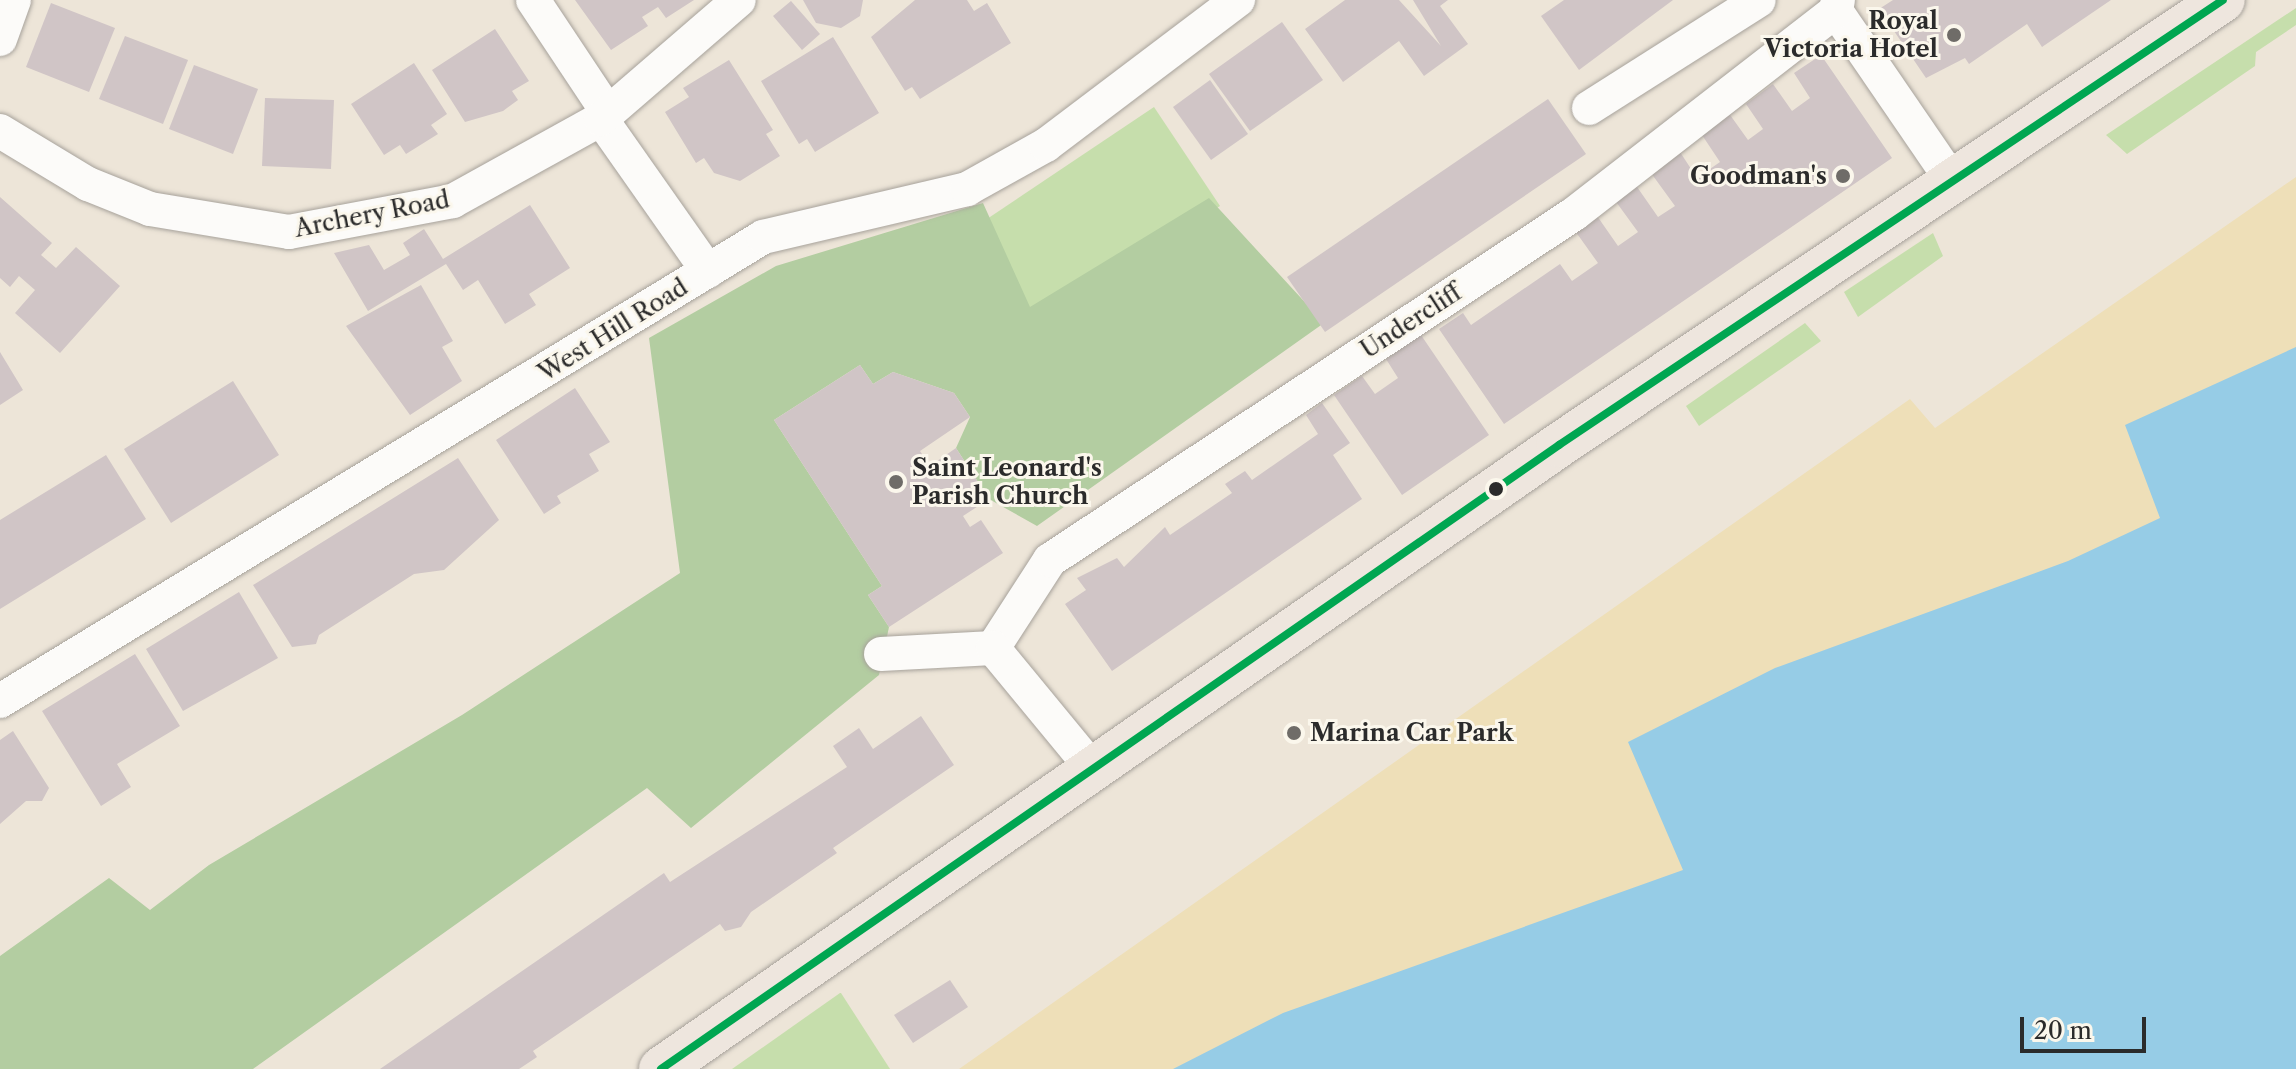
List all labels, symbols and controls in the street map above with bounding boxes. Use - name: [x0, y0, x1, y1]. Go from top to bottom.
- place label: Royal Victoria Hotel: [1764, 7, 1938, 63]
- marker: Royal Victoria Hotel: [1945, 26, 1963, 44]
- place label: Goodman's: [1690, 162, 1827, 190]
- marker: Goodman's: [1834, 167, 1852, 185]
- street label: Archery Road: [292, 185, 452, 243]
- street label: West Hill Road: [533, 273, 693, 387]
- street label: Undercliff: [1355, 278, 1467, 364]
- place label: Saint Leonard's Parish Church: [912, 454, 1102, 510]
- marker: Saint Leonard's Parish Church: [887, 473, 905, 491]
- unlabelled marker: [1488, 481, 1504, 497]
- place label: Marina Car Park: [1310, 719, 1514, 747]
- marker: Marina Car Park: [1285, 724, 1303, 742]
- scale bar: [2024, 1001, 2150, 1051]
- text: 20 m: [2034, 1016, 2092, 1045]

